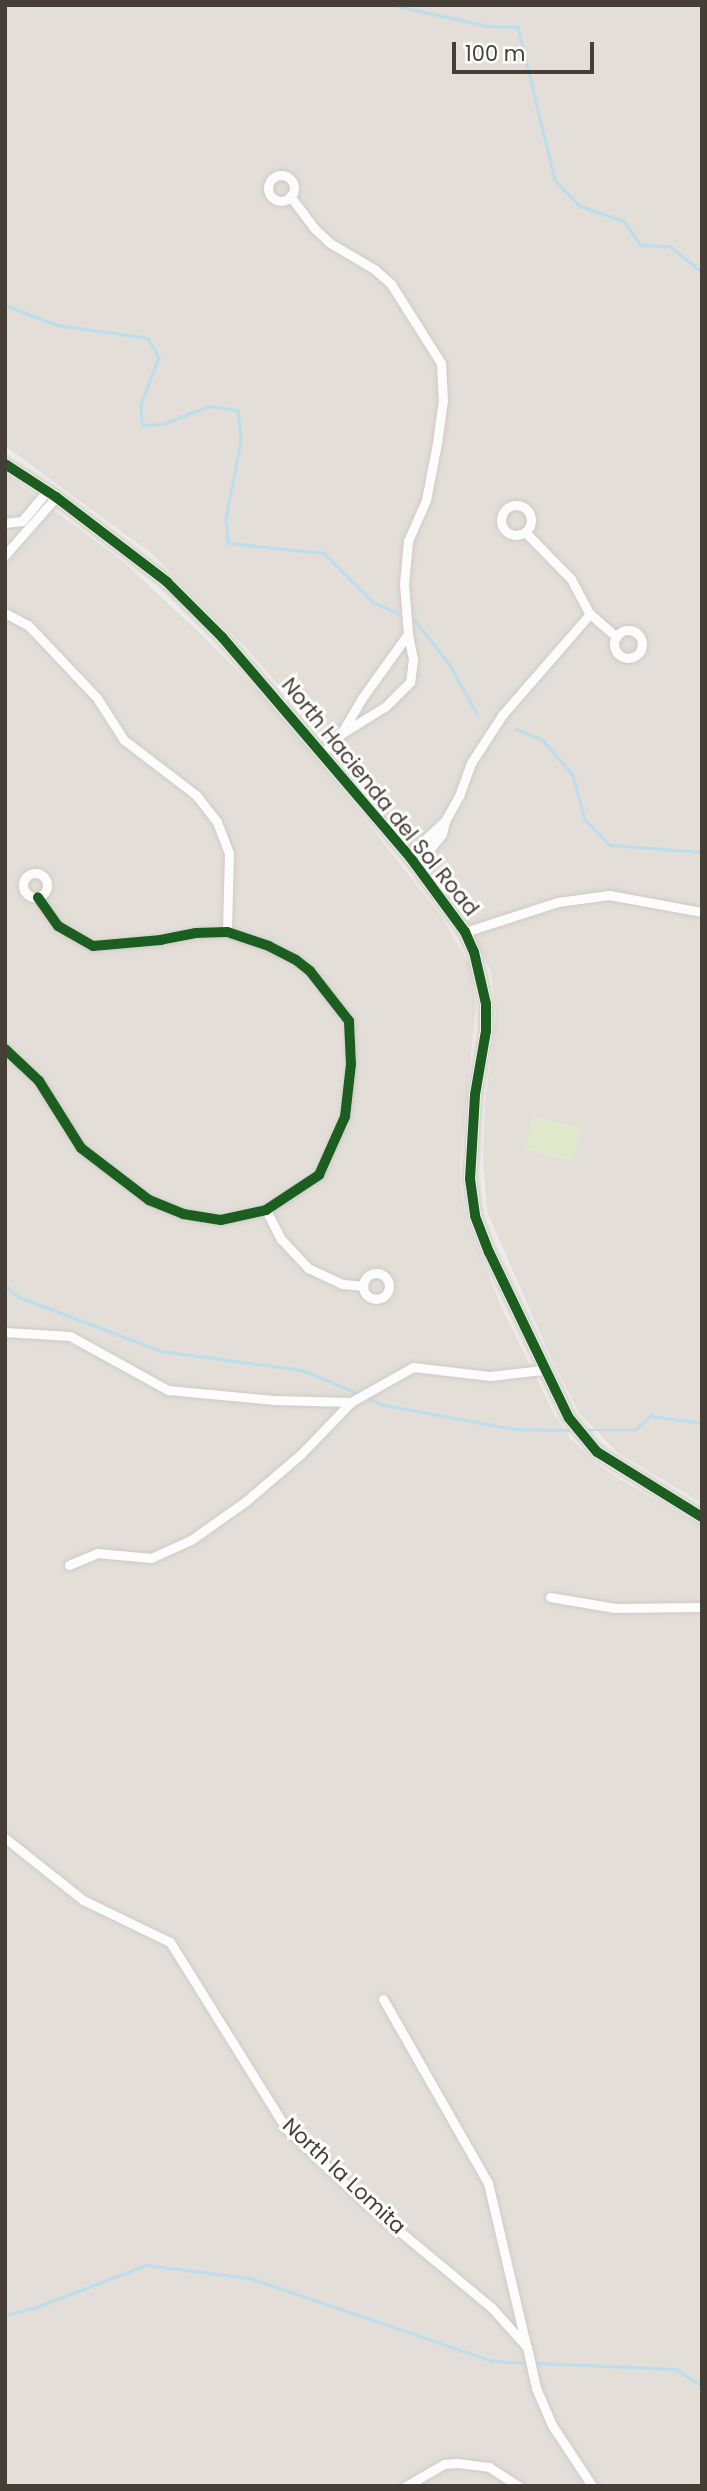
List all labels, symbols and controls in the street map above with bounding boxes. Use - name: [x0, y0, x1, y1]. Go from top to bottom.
- scale bar: [455, 28, 597, 72]
- text: 100 m: [465, 39, 525, 68]
- street label: North Hacienda del Sol Road: [276, 673, 484, 921]
- street label: North la Lomita: [277, 2113, 411, 2239]

